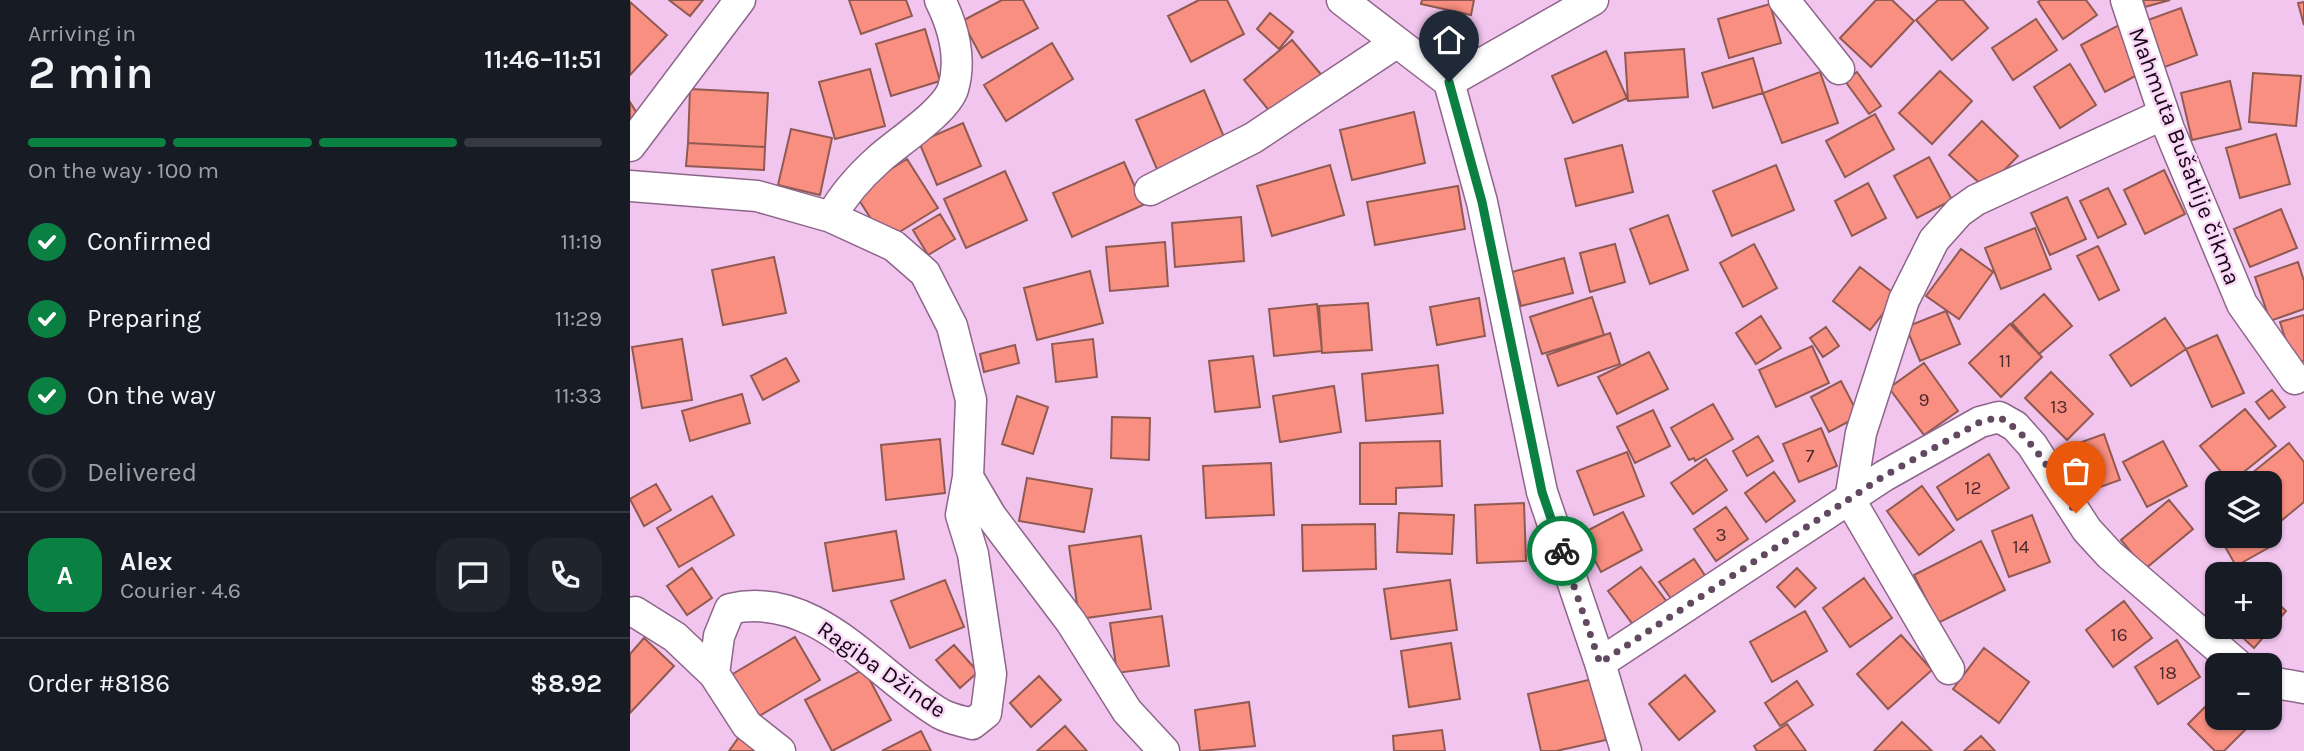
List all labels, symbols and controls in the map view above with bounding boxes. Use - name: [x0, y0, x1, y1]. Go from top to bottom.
- pin: [1419, 10, 1479, 82]
- text: Arriving in: [28, 20, 136, 47]
- icon: home: [1430, 21, 1468, 59]
- street label: Mahmuta Bušatlije čikma: [2123, 24, 2246, 289]
- text: 11:46–11:51: [484, 44, 602, 75]
- text: 2 min: [28, 46, 154, 100]
- text: On the way · 100 m: [28, 157, 219, 184]
- icon: check: [28, 223, 66, 261]
- text: Confirmed: [87, 226, 212, 257]
- text: 11:19: [561, 228, 602, 255]
- icon: check: [28, 300, 66, 338]
- text: Preparing: [87, 303, 201, 334]
- text: 11:29: [555, 305, 602, 332]
- house number: 11: [1999, 350, 2011, 372]
- icon: check: [28, 377, 66, 415]
- text: On the way: [87, 380, 216, 411]
- text: 11:33: [554, 382, 602, 409]
- house number: 9: [1918, 389, 1930, 411]
- house number: 13: [2050, 396, 2068, 418]
- pin: [2046, 441, 2106, 513]
- house number: 7: [1806, 445, 1815, 467]
- icon: bag: [2057, 452, 2095, 490]
- text: Delivered: [87, 457, 197, 488]
- map controls: [2205, 471, 2282, 730]
- button: layers: [2205, 471, 2282, 548]
- house number: 12: [1964, 477, 1982, 499]
- courier: [1527, 516, 1597, 586]
- house number: 3: [1715, 524, 1727, 546]
- icon: bike: [1543, 532, 1581, 570]
- house number: 14: [2013, 536, 2030, 558]
- button: chat: [436, 538, 510, 612]
- button: phone: [528, 538, 602, 612]
- text: Alex: [120, 546, 172, 577]
- text: A: [57, 560, 73, 591]
- button: +: [2205, 562, 2282, 639]
- text: Courier · 4.6: [120, 577, 241, 604]
- street label: Ragiba Džinde: [812, 615, 951, 724]
- house number: 16: [2110, 624, 2128, 646]
- button: −: [2205, 653, 2282, 730]
- house number: 18: [2159, 662, 2177, 684]
- text: Order #8186: [28, 668, 170, 699]
- text: $8.92: [530, 668, 602, 699]

